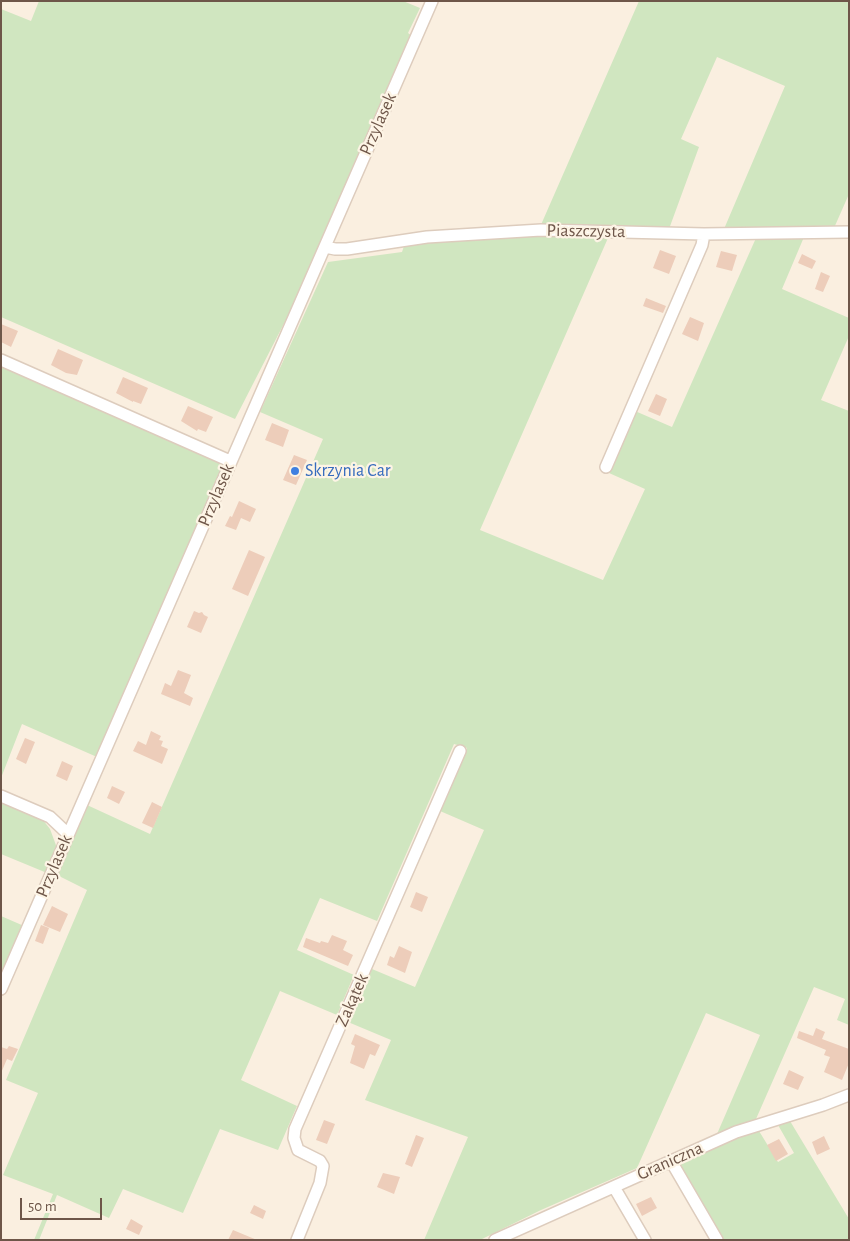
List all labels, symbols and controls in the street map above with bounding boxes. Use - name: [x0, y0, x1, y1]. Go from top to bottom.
- street label: Przylasek: [355, 89, 401, 159]
- street label: Piaszczysta: [547, 220, 625, 242]
- street label: Przylasek: [193, 460, 239, 530]
- place label: Skrzynia Car: [305, 460, 391, 482]
- marker: Skrzynia Car: [289, 465, 301, 477]
- street label: Przylasek: [31, 831, 77, 901]
- street label: Zakątek: [331, 970, 373, 1030]
- street label: Graniczna: [634, 1137, 706, 1185]
- scale bar: [22, 1188, 105, 1220]
- text: 50 m: [28, 1199, 57, 1214]

